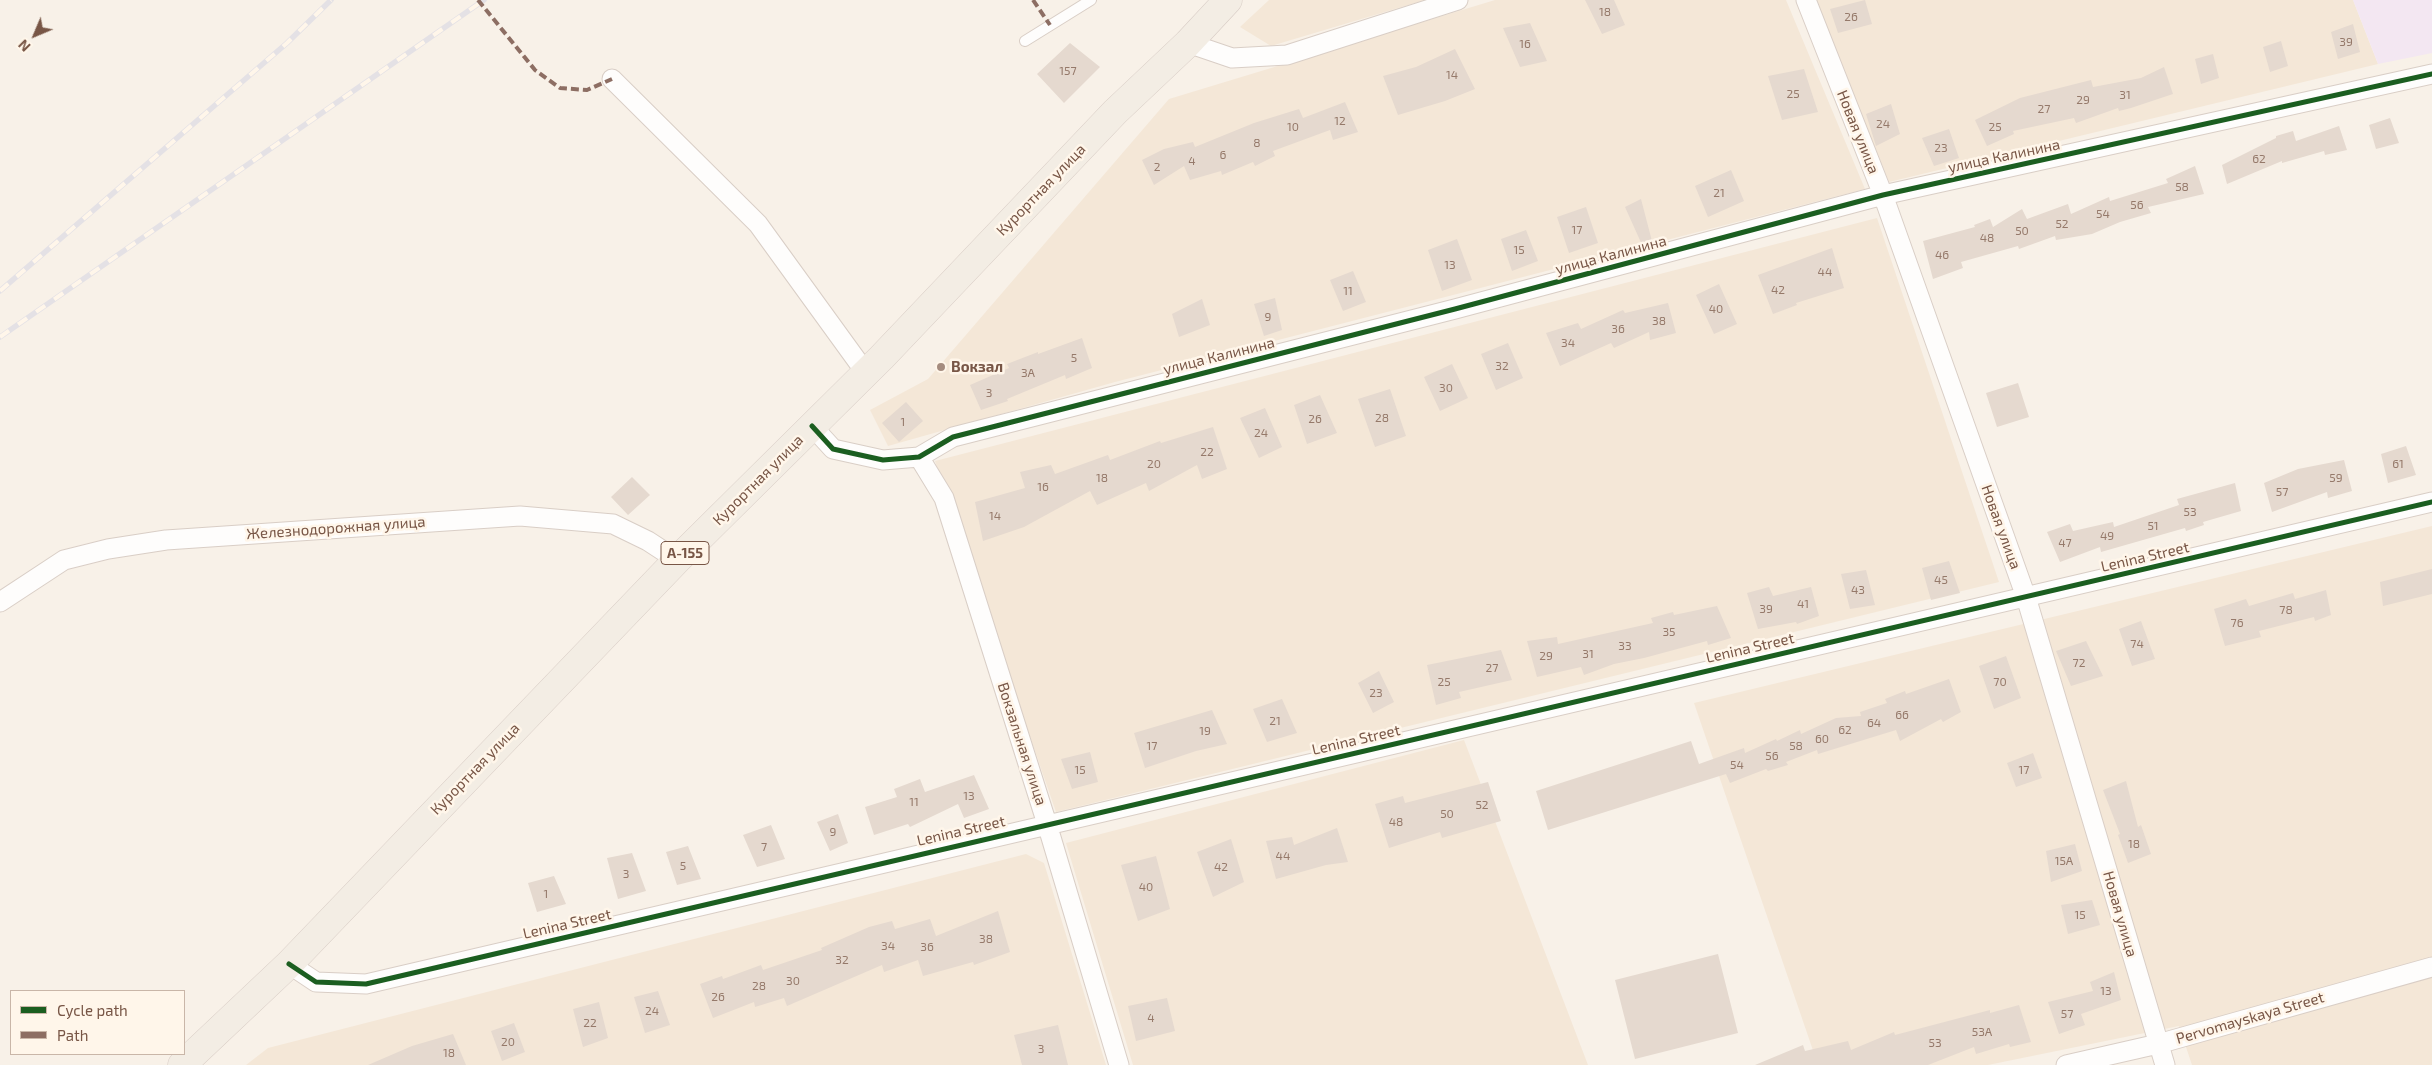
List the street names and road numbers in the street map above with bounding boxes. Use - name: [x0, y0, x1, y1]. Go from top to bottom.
- street label: Новая улица: [1833, 88, 1883, 176]
- street label: улица Калинина: [1946, 135, 2062, 177]
- street label: Курортная улица: [993, 140, 1089, 240]
- street label: улица Калинина: [1553, 232, 1669, 278]
- street label: улица Калинина: [1161, 333, 1277, 379]
- street label: Курортная улица: [709, 431, 807, 529]
- street label: Новая улица: [1977, 482, 2025, 572]
- street label: Железнодорожная улица: [246, 513, 426, 543]
- street label: Lenina Street: [2099, 538, 2191, 576]
- road number: А-155: [661, 542, 709, 564]
- street label: Lenina Street: [1704, 629, 1796, 667]
- street label: Вокзальная улица: [994, 680, 1050, 808]
- street label: Курортная улица: [427, 719, 523, 819]
- street label: Lenina Street: [1310, 721, 1402, 759]
- street label: Lenina Street: [915, 812, 1007, 850]
- street label: Новая улица: [2099, 869, 2141, 959]
- street label: Lenina Street: [521, 905, 613, 943]
- street label: Pervomayskaya Street: [2174, 988, 2326, 1048]

